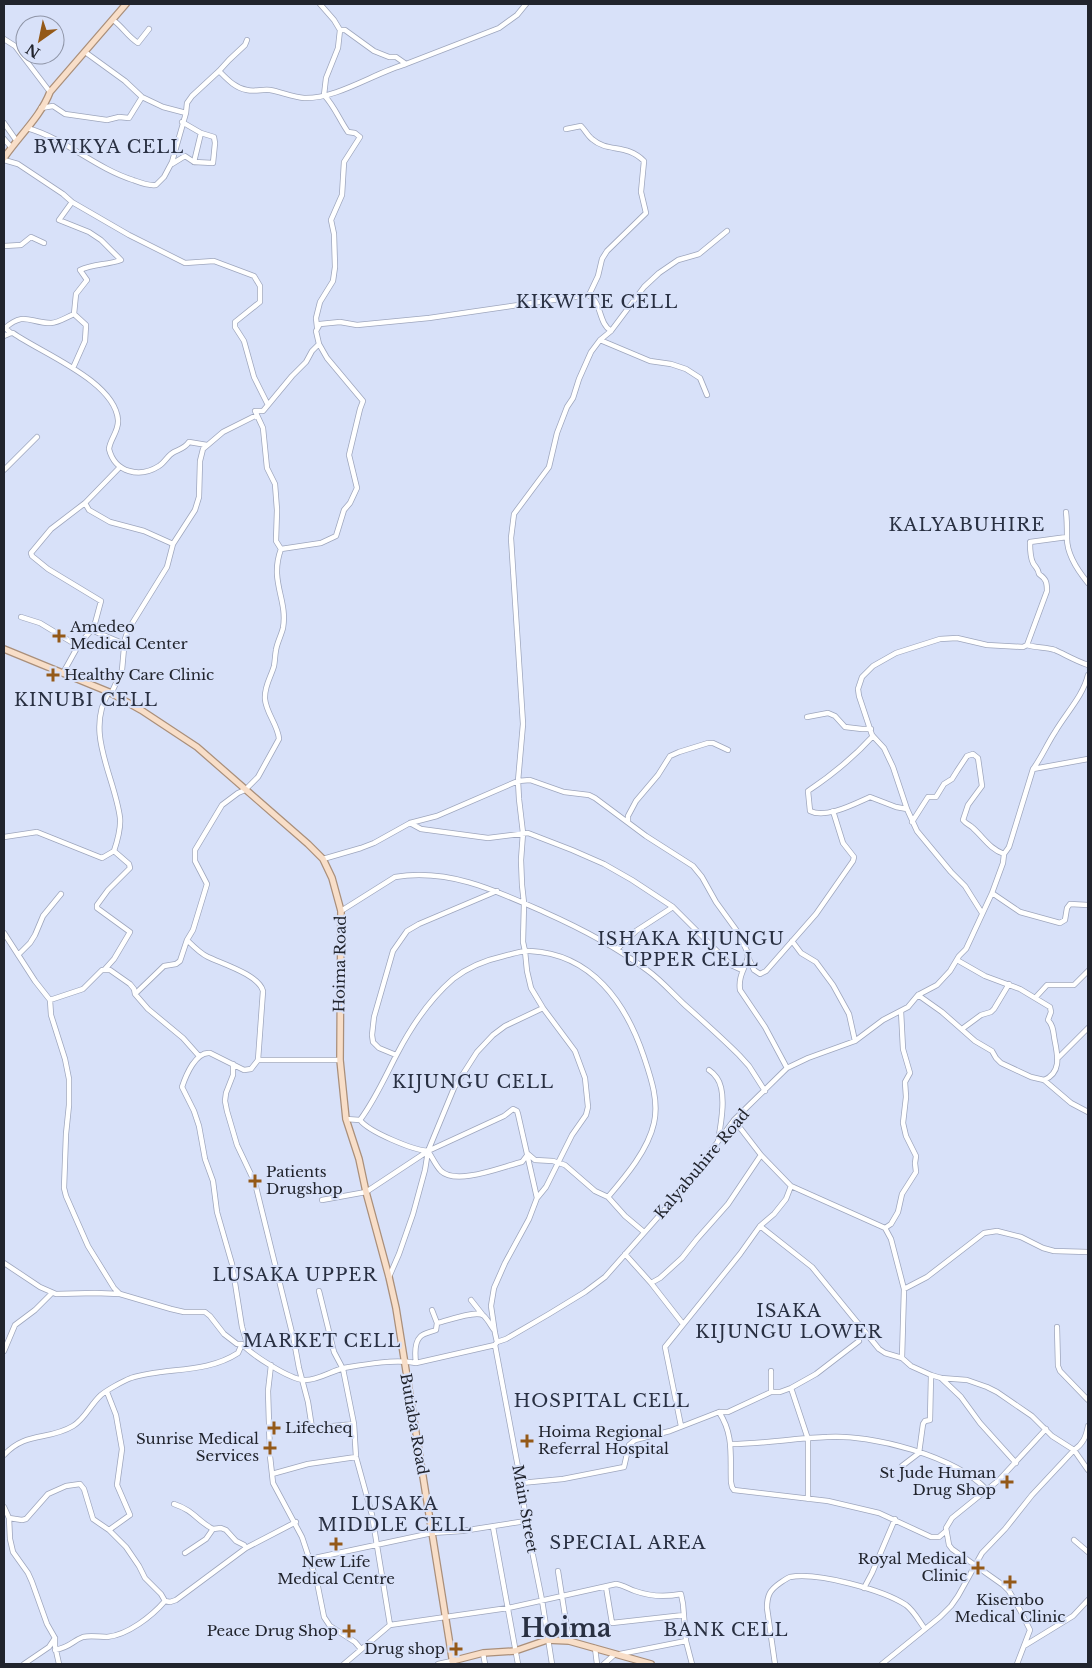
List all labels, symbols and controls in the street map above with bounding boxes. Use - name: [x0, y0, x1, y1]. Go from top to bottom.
- north arrow: [15, 15, 65, 65]
- text: N: [22, 40, 43, 62]
- district label: BWIKYA CELL: [34, 136, 184, 158]
- district label: KIKWITE CELL: [516, 291, 678, 313]
- district label: KALYABUHIRE: [889, 514, 1045, 536]
- place label: Amedeo Medical Center: [69, 617, 189, 653]
- marker: Amedeo Medical Center: [52, 629, 66, 643]
- place label: Healthy Care Clinic: [64, 665, 214, 684]
- marker: Healthy Care Clinic: [46, 668, 60, 682]
- district label: KINUBI CELL: [14, 689, 158, 711]
- street label: Hoima Road: [329, 915, 350, 1013]
- district label: ISHAKA KIJUNGU UPPER CELL: [597, 928, 785, 971]
- district label: KIJUNGU CELL: [392, 1071, 554, 1093]
- street label: Kalyabuhire Road: [650, 1105, 753, 1223]
- place label: Patients Drugshop: [266, 1162, 343, 1198]
- marker: Patients Drugshop: [248, 1174, 262, 1188]
- district label: LUSAKA UPPER: [212, 1264, 378, 1286]
- district label: ISAKA KIJUNGU LOWER: [695, 1300, 883, 1343]
- district label: MARKET CELL: [243, 1330, 401, 1352]
- street label: Butiaba Road: [396, 1372, 433, 1476]
- district label: HOSPITAL CELL: [514, 1390, 690, 1412]
- place label: Lifecheq: [285, 1418, 353, 1437]
- marker: Lifecheq: [267, 1421, 281, 1435]
- place label: Hoima Regional Referral Hospital: [538, 1422, 669, 1458]
- place label: Sunrise Medical Services: [136, 1429, 259, 1465]
- marker: Hoima Regional Referral Hospital: [520, 1434, 534, 1448]
- marker: Sunrise Medical Services: [263, 1441, 277, 1455]
- street label: Main Street: [508, 1463, 543, 1555]
- place label: St Jude Human Drug Shop: [879, 1463, 996, 1499]
- marker: St Jude Human Drug Shop: [1000, 1475, 1014, 1489]
- district label: LUSAKA MIDDLE CELL: [318, 1493, 472, 1536]
- district label: SPECIAL AREA: [550, 1532, 707, 1554]
- marker: New Life Medical Centre: [329, 1537, 343, 1551]
- place label: Royal Medical Clinic: [858, 1549, 967, 1585]
- place label: New Life Medical Centre: [277, 1552, 395, 1588]
- marker: Royal Medical Clinic: [971, 1561, 985, 1575]
- marker: Kisembo Medical Clinic: [1003, 1575, 1017, 1589]
- place label: Kisembo Medical Clinic: [955, 1590, 1065, 1626]
- district label: Hoima: [521, 1613, 612, 1644]
- district label: BANK CELL: [663, 1619, 789, 1641]
- place label: Peace Drug Shop: [207, 1621, 338, 1640]
- marker: Peace Drug Shop: [342, 1624, 356, 1638]
- place label: Drug shop: [364, 1639, 445, 1658]
- marker: Drug shop: [449, 1642, 463, 1656]

